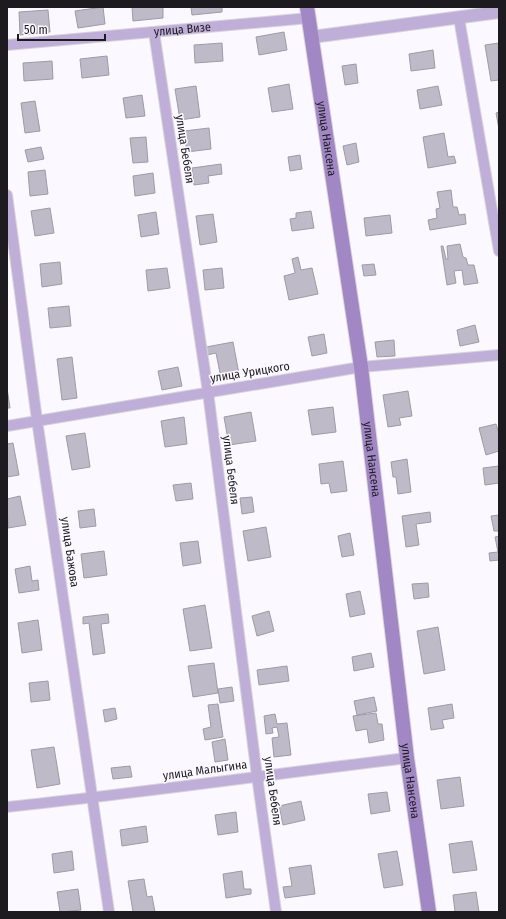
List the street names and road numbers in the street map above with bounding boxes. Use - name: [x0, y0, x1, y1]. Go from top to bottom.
- street label: улица Визе: [153, 20, 211, 39]
- street label: улица Нансена: [314, 100, 339, 177]
- street label: улица Бебеля: [173, 114, 197, 184]
- street label: улица Урицкого: [209, 359, 291, 385]
- street label: улица Нансена: [360, 421, 383, 498]
- street label: улица Бебеля: [220, 435, 242, 505]
- street label: улица Бажова: [58, 516, 82, 588]
- street label: улица Нансена: [398, 743, 423, 820]
- street label: улица Бебеля: [261, 756, 285, 826]
- street label: улица Малыгина: [162, 757, 248, 783]

